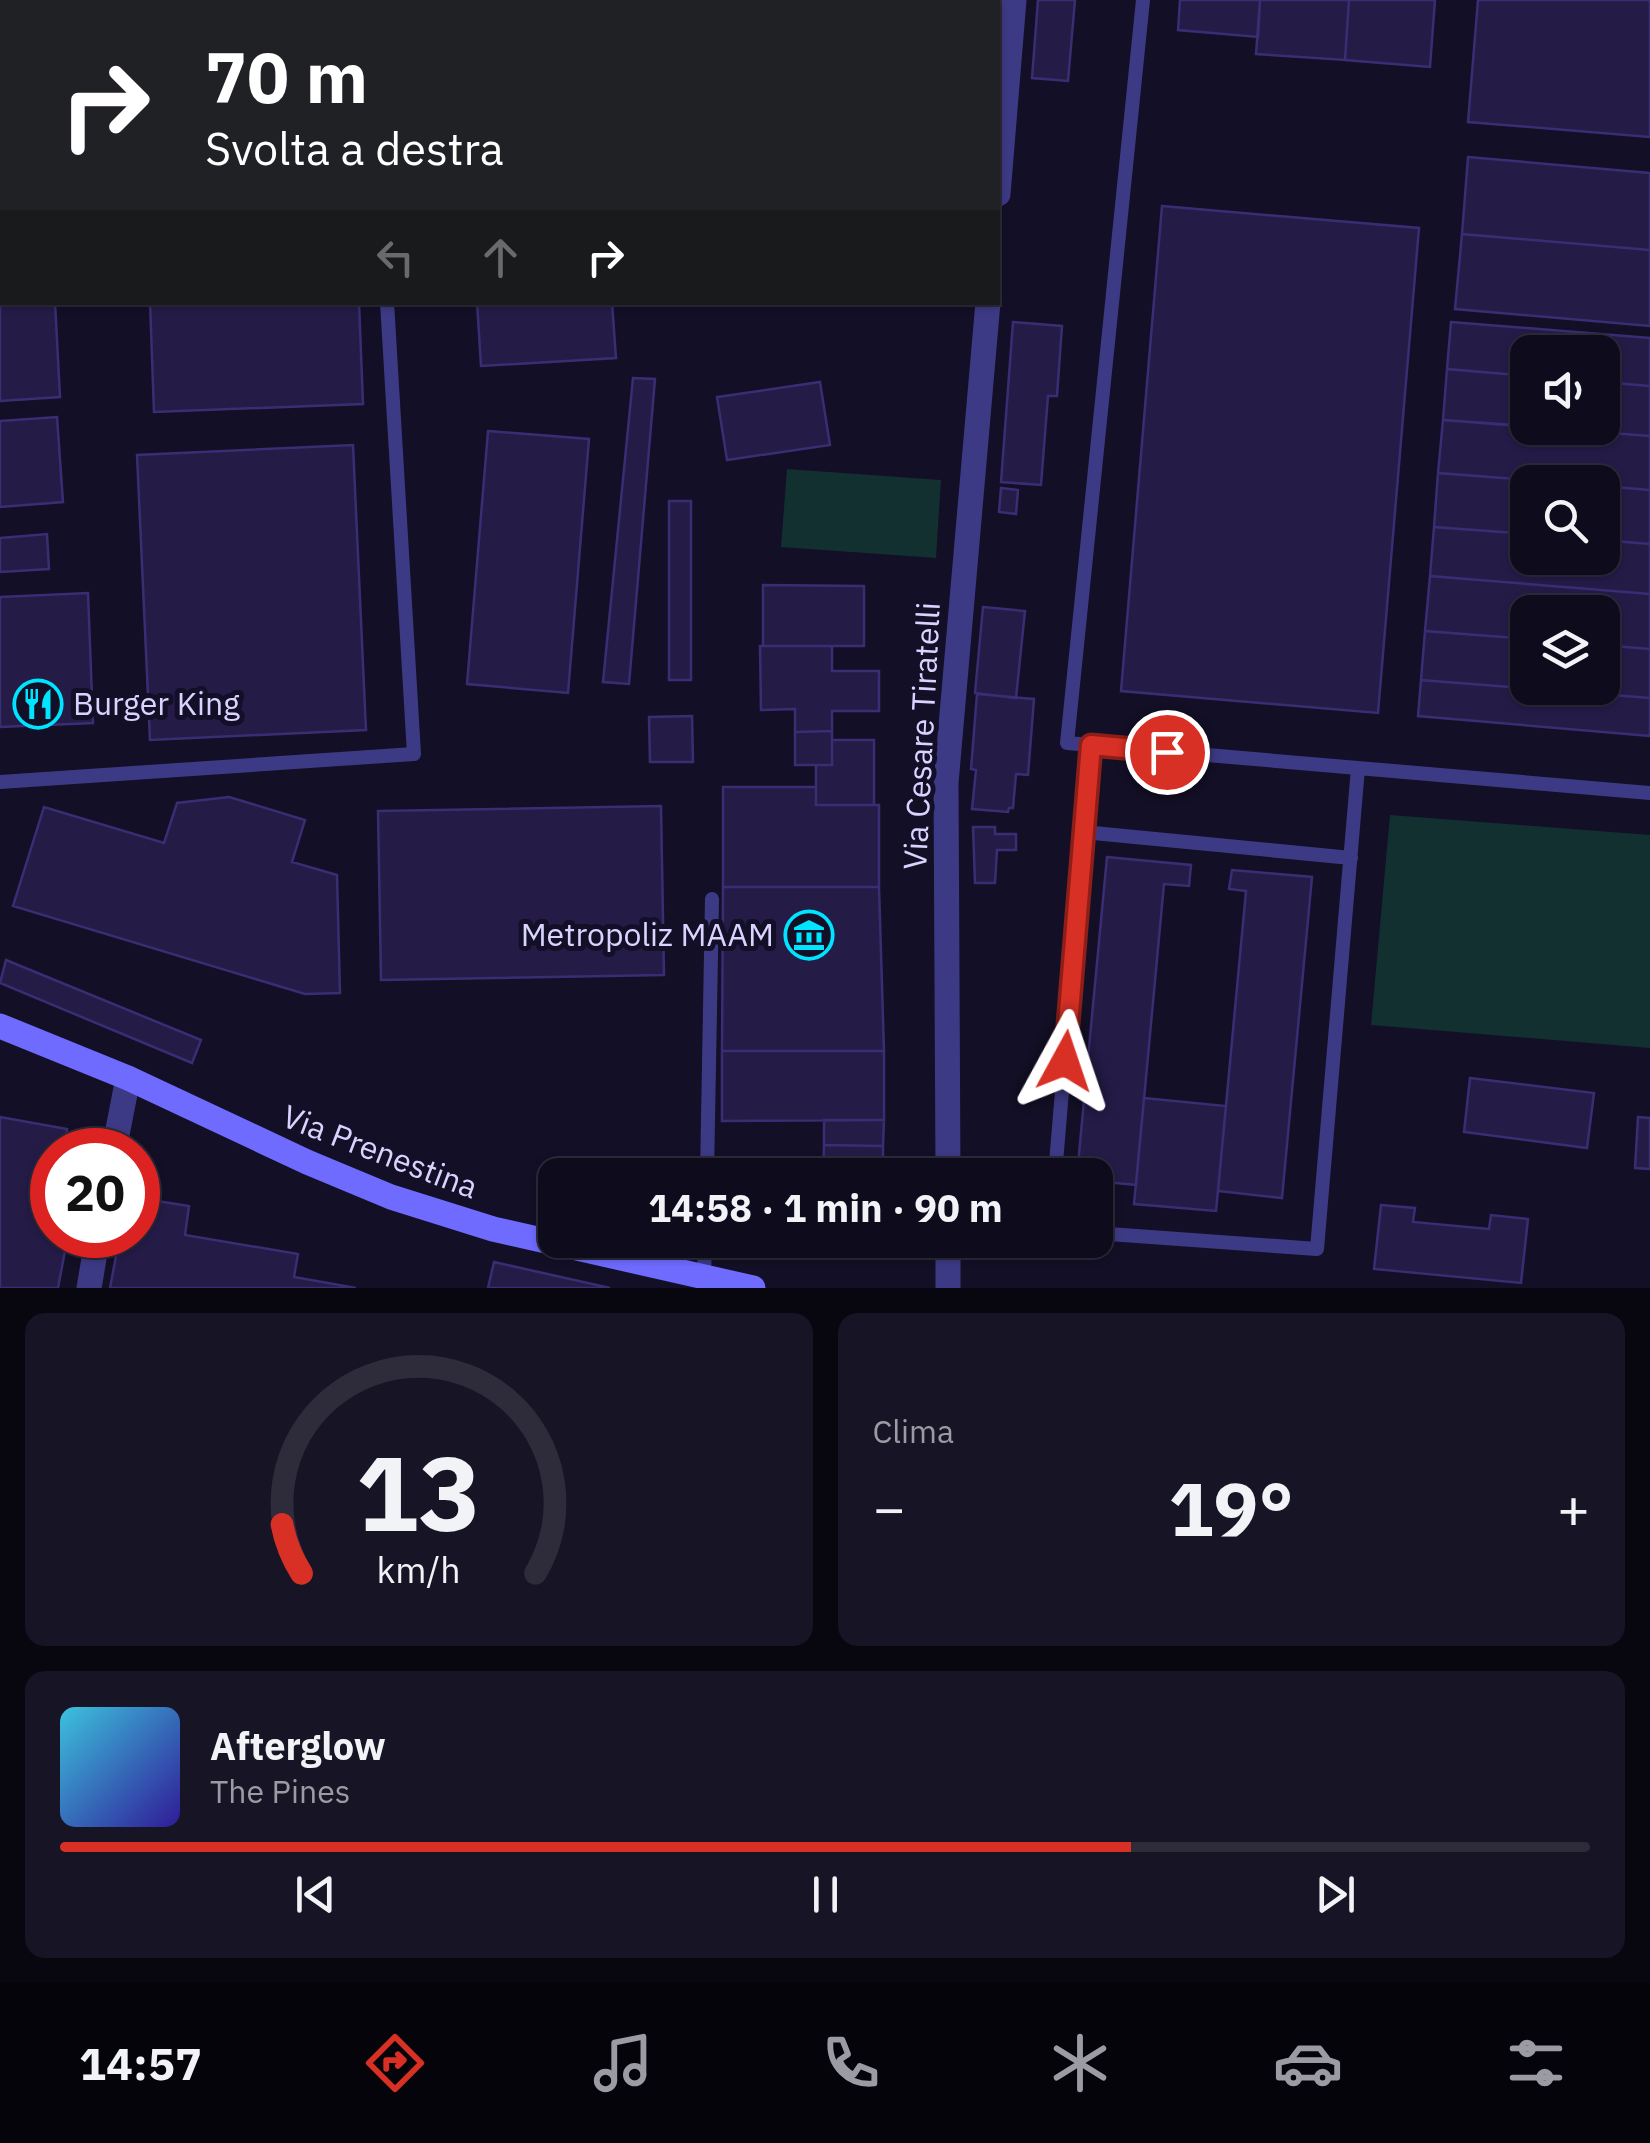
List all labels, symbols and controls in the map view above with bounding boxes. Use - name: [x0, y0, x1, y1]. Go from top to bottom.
- text: 70 m: [205, 31, 368, 122]
- icon: right: [40, 40, 170, 170]
- text: Svolta a destra: [205, 119, 504, 177]
- icon: left: [368, 230, 423, 285]
- icon: ahead: [473, 230, 528, 285]
- icon: right: [578, 230, 633, 285]
- map controls: [1510, 335, 1620, 705]
- button: sound: [1510, 335, 1620, 445]
- button: search: [1510, 465, 1620, 575]
- button: layers: [1510, 595, 1620, 705]
- street label: Via Cesare Tiratelli: [893, 601, 949, 871]
- restaurant icon: Burger King: [12, 678, 64, 730]
- place label: Burger King: [73, 682, 240, 724]
- pin: [1125, 710, 1210, 795]
- icon: arrive: [1140, 725, 1195, 780]
- museum icon: Metropoliz MAAM: [783, 909, 835, 961]
- place label: Metropoliz MAAM: [521, 913, 774, 955]
- position arrow: [1013, 1009, 1117, 1113]
- street label: Via Prenestina: [277, 1095, 484, 1208]
- speed limit sign: 20: [30, 1128, 160, 1258]
- text: 14:58 · 1 min · 90 m: [648, 1183, 1003, 1232]
- text: Clima: [873, 1410, 954, 1452]
- text: 13: [356, 1424, 481, 1560]
- text: 19°: [1169, 1459, 1294, 1557]
- text: −: [873, 1472, 906, 1543]
- text: +: [1557, 1472, 1590, 1543]
- text: km/h: [377, 1546, 461, 1593]
- text: Afterglow: [210, 1721, 386, 1770]
- text: The Pines: [210, 1770, 350, 1812]
- icon: previous: [288, 1867, 343, 1922]
- icon: pause: [798, 1867, 853, 1922]
- icon: next: [1308, 1867, 1363, 1922]
- icon: directions: [360, 2028, 430, 2098]
- icon: music: [588, 2028, 658, 2098]
- icon: phone: [816, 2028, 886, 2098]
- icon: climate: [1045, 2028, 1115, 2098]
- icon: car: [1273, 2028, 1343, 2098]
- icon: filters: [1501, 2028, 1571, 2098]
- text: 14:57: [79, 2034, 202, 2092]

